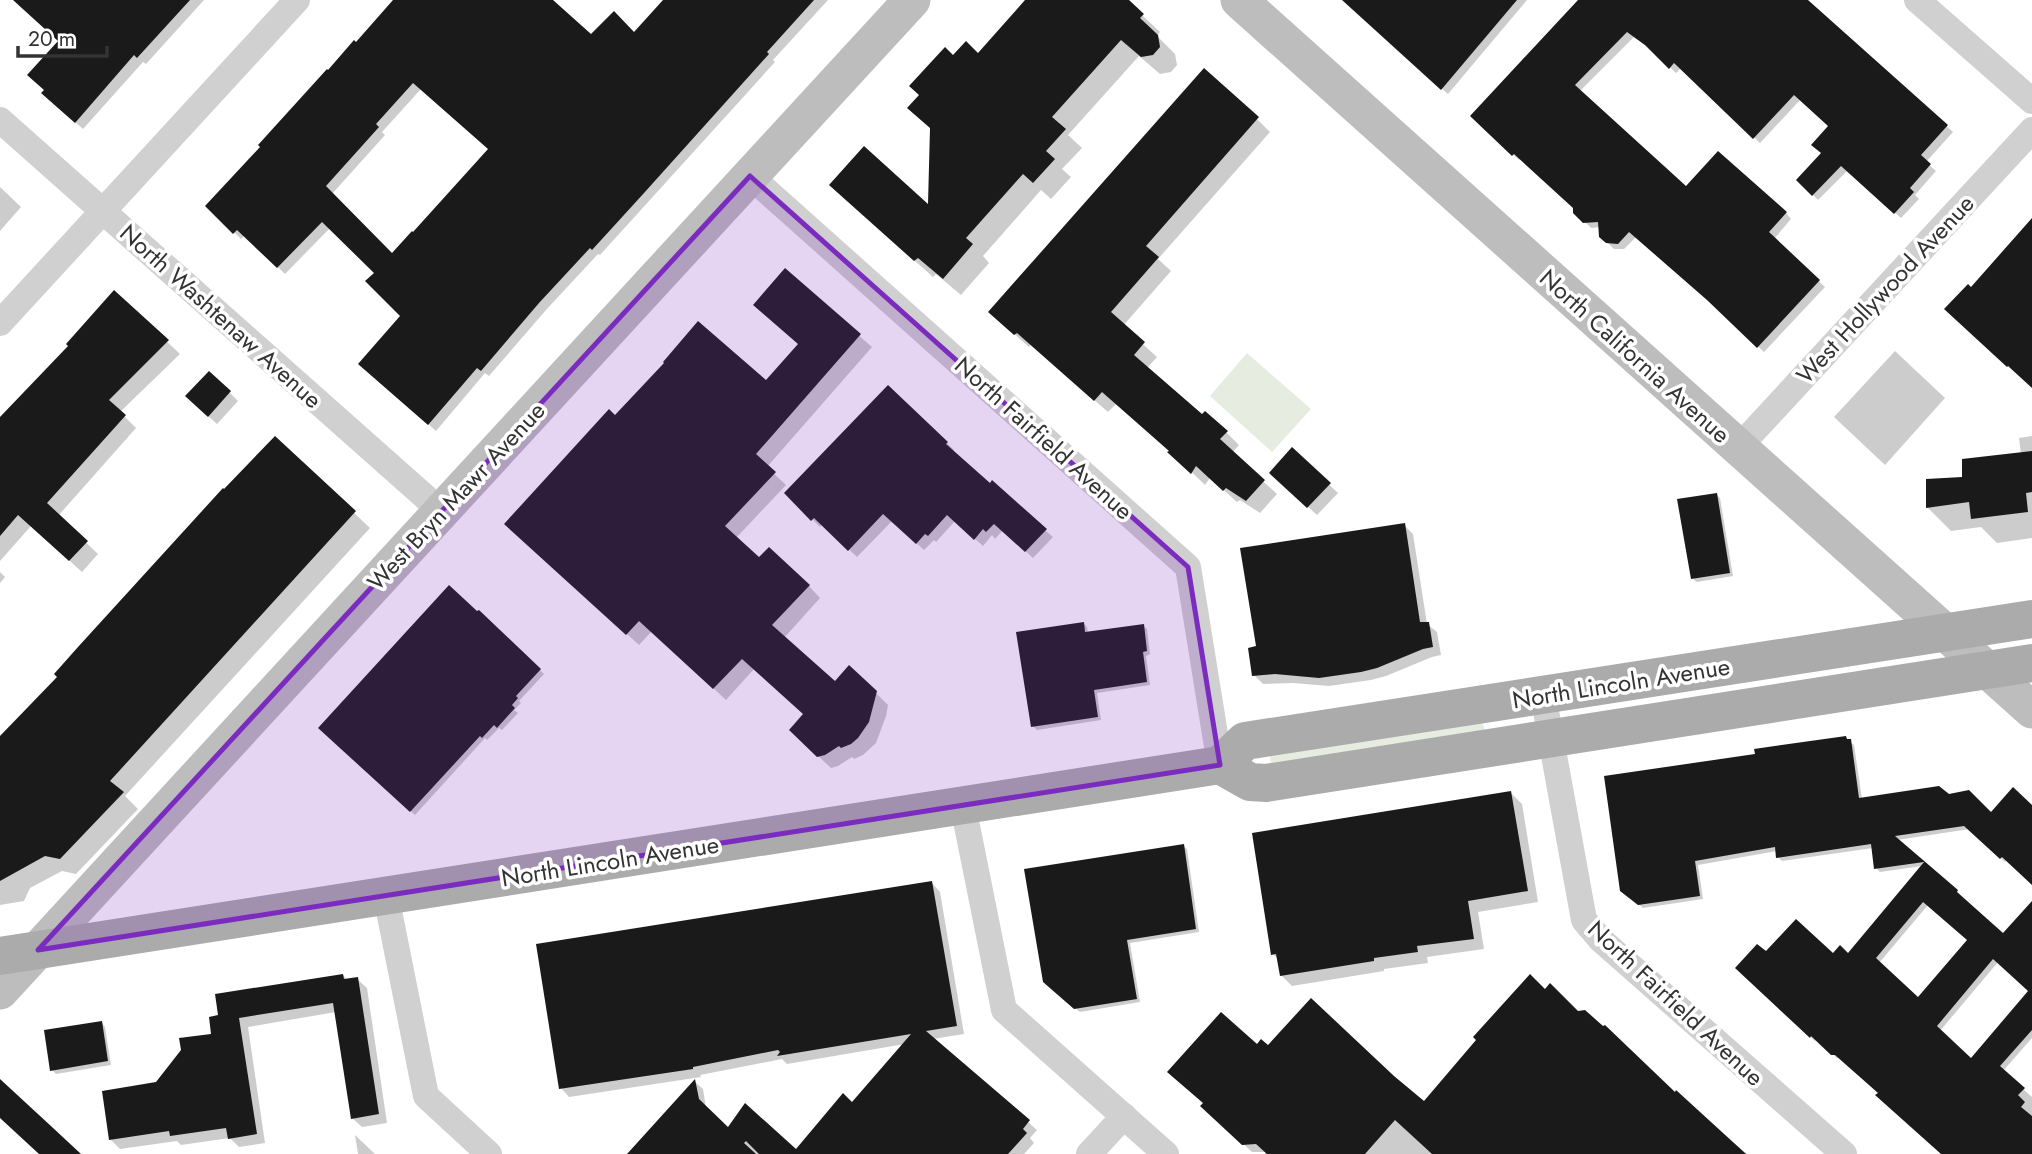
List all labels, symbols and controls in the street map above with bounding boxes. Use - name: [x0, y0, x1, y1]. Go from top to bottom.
- scale bar: [18, 14, 107, 58]
- text: 20 m: [28, 24, 75, 54]
- street label: West Hollywood Avenue: [1788, 187, 1982, 391]
- street label: North Washtenaw Avenue: [112, 216, 330, 416]
- street label: North California Avenue: [1532, 261, 1738, 451]
- street label: North Fairfield Avenue: [947, 348, 1141, 528]
- street label: West Bryn Mawr Avenue: [359, 394, 553, 598]
- street label: North Lincoln Avenue: [1510, 649, 1732, 717]
- street label: North Lincoln Avenue: [499, 827, 721, 895]
- street label: North Fairfield Avenue: [1580, 912, 1772, 1094]

